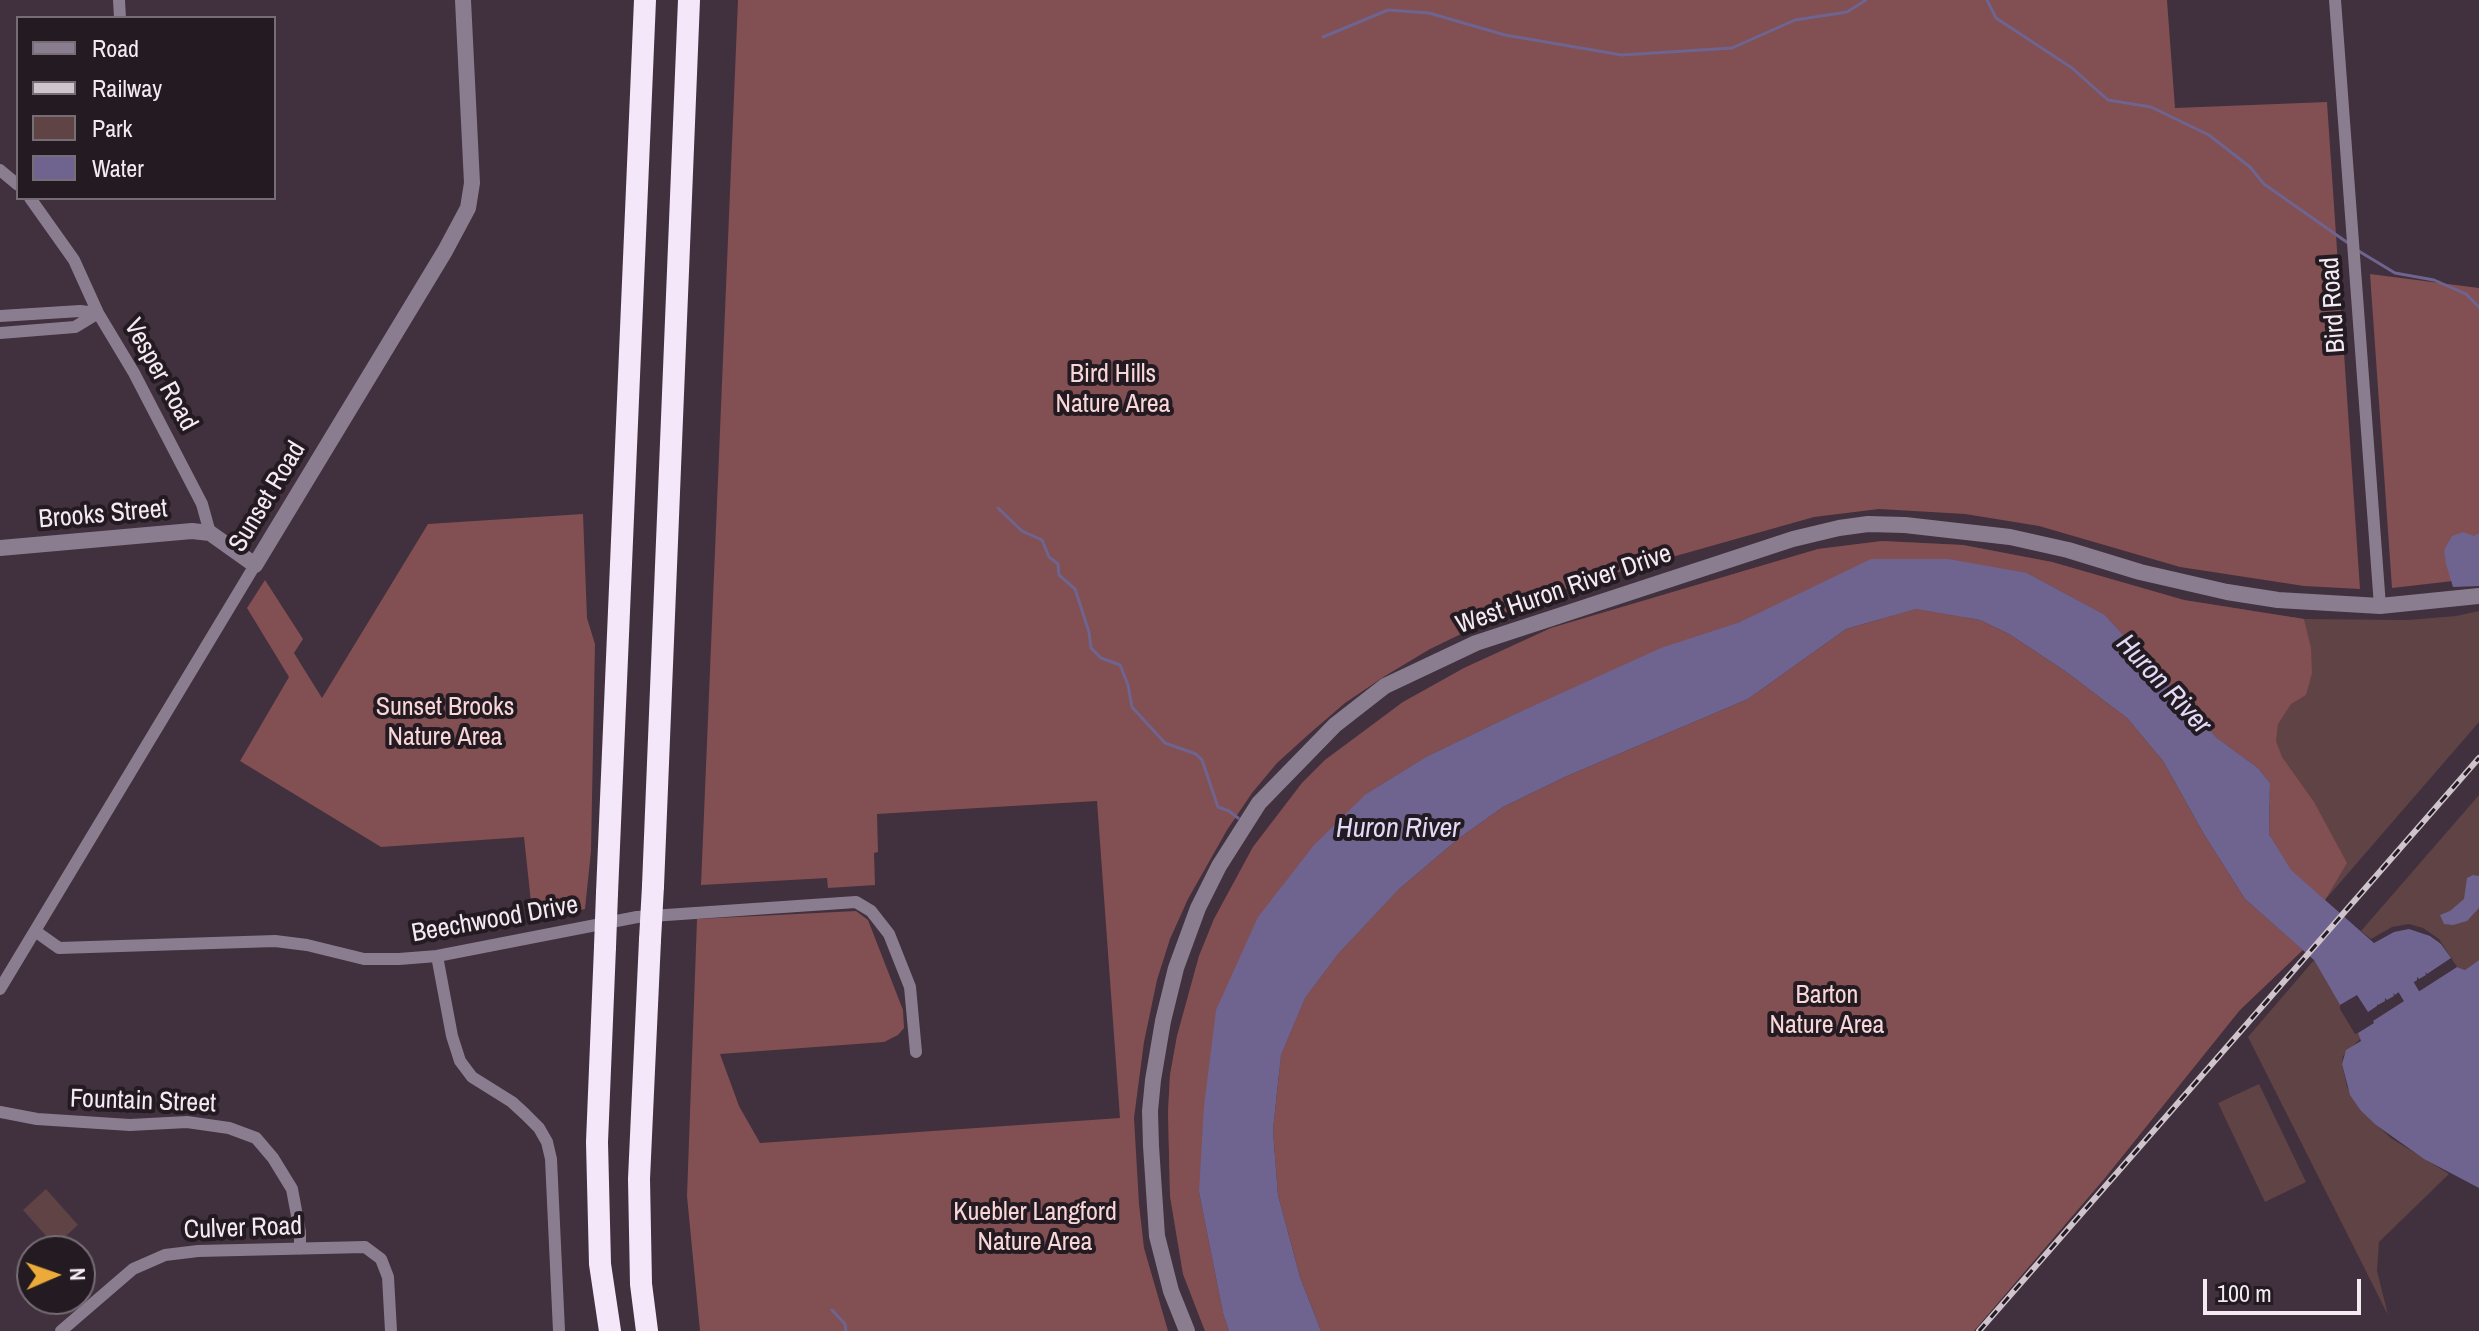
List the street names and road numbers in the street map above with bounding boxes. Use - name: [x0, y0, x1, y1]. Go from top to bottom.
- street label: Bird Road: [2315, 256, 2353, 354]
- street label: Vesper Road: [116, 314, 204, 436]
- street label: Sunset Road: [223, 436, 313, 558]
- street label: Brooks Street: [37, 494, 169, 536]
- street label: West Huron River Drive: [1452, 538, 1676, 642]
- street label: Beechwood Drive: [409, 890, 581, 950]
- street label: Fountain Street: [70, 1084, 216, 1120]
- street label: Culver Road: [183, 1211, 303, 1247]

